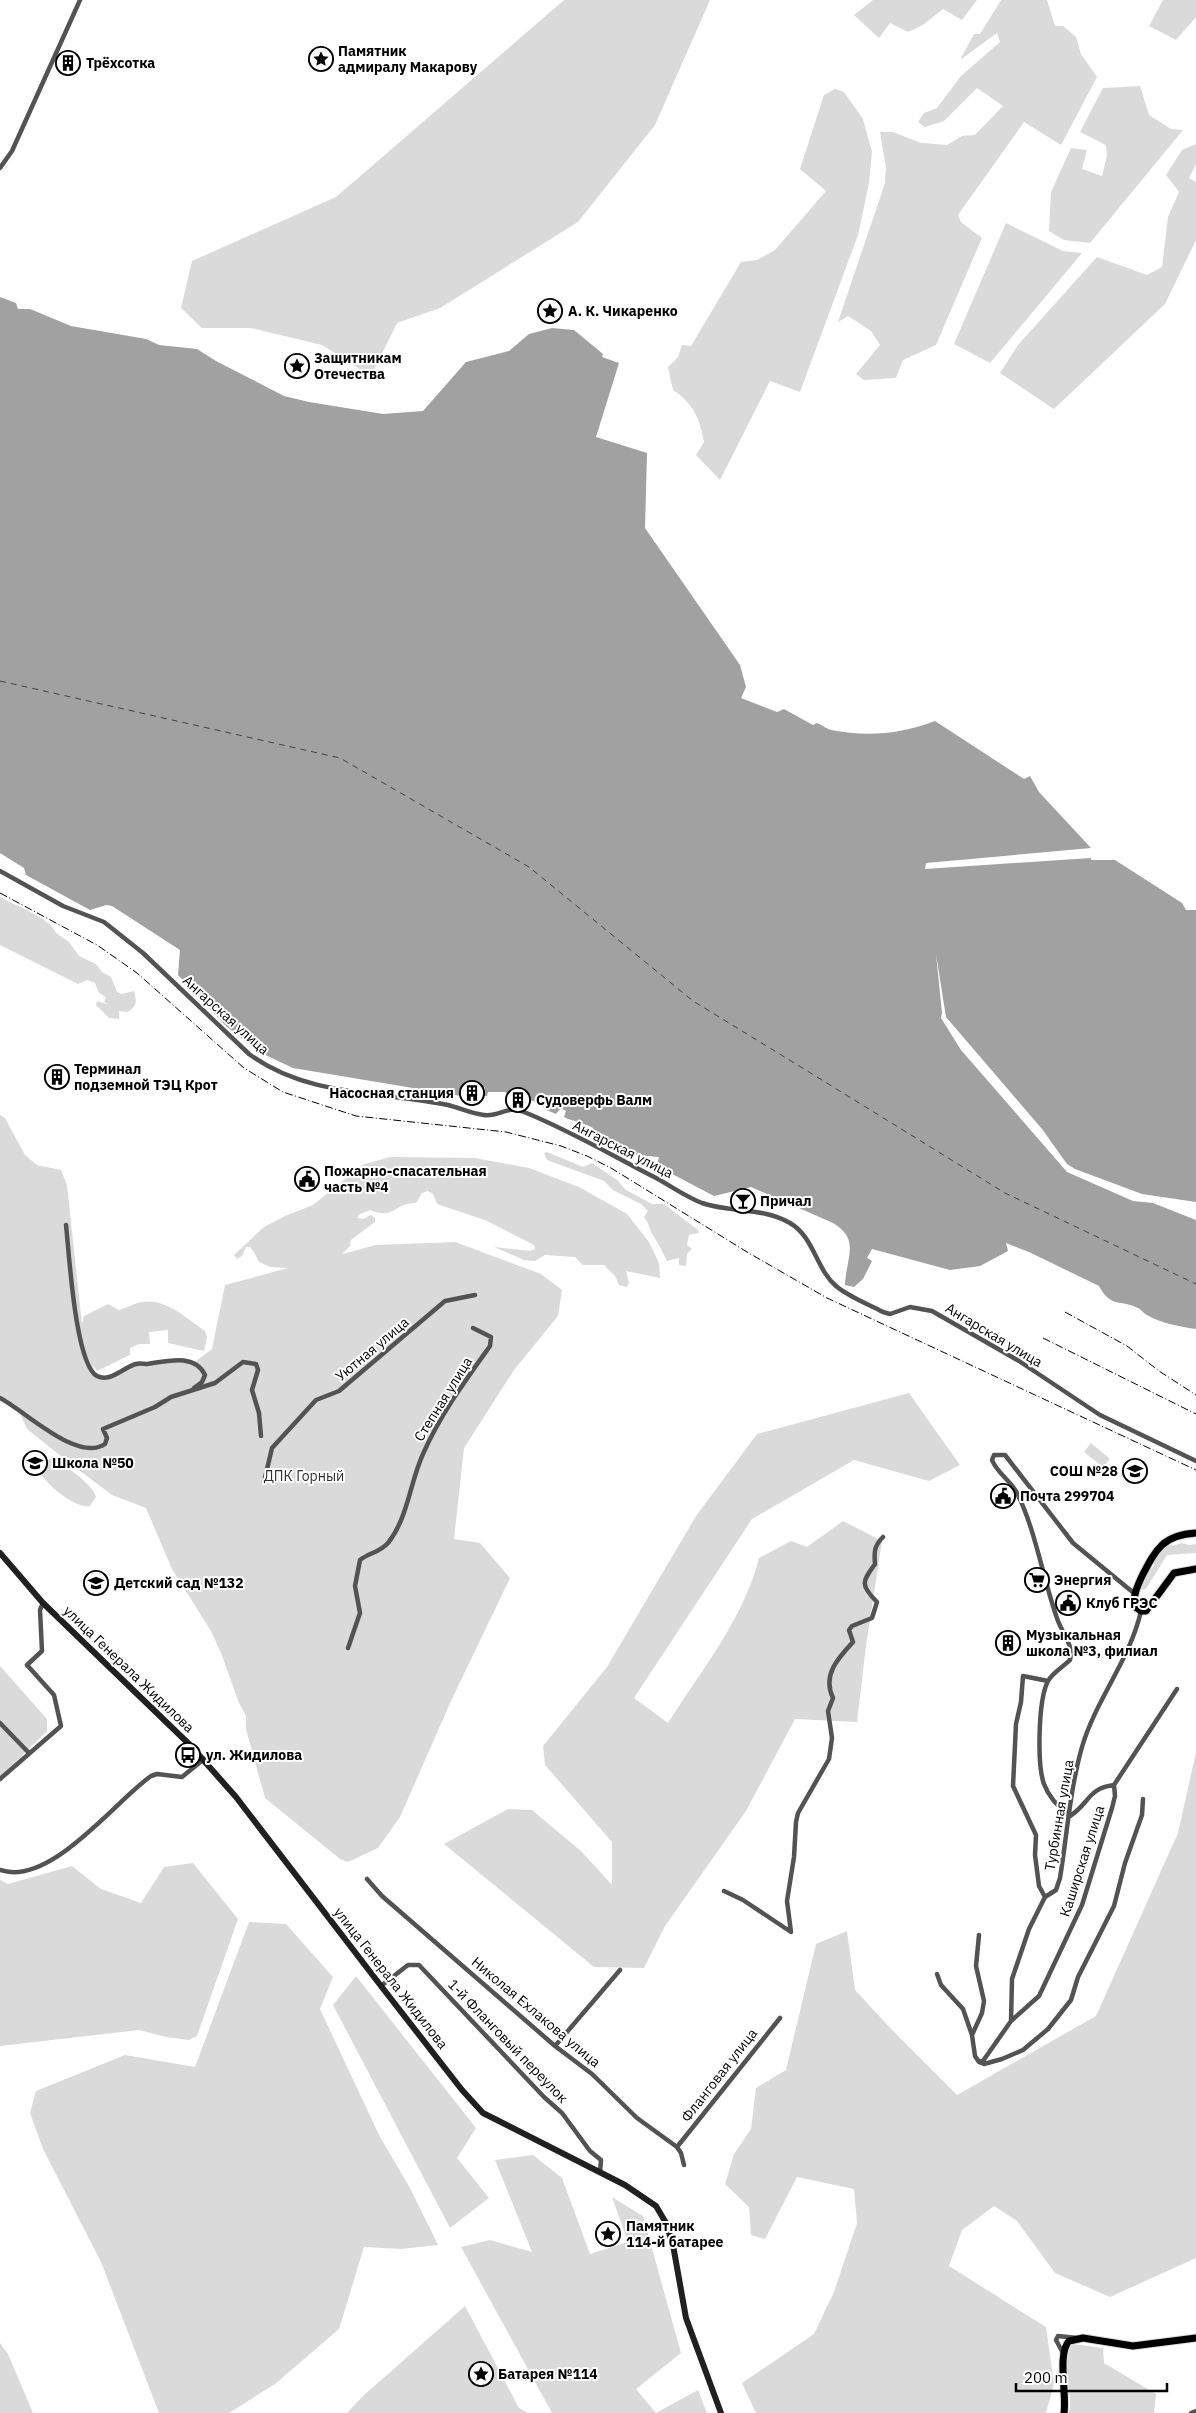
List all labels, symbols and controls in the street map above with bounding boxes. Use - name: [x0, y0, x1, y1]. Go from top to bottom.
- place label: Памятник адмиралу Макарову: [338, 42, 478, 76]
- place icon: Памятник адмиралу Макарову: [308, 46, 334, 72]
- building icon: Трёхсотка: [55, 50, 81, 76]
- place label: Трёхсотка: [86, 54, 155, 72]
- place icon: А. К. Чикаренко: [537, 298, 563, 324]
- place label: А. К. Чикаренко: [568, 302, 678, 320]
- place label: Защитникам Отечества: [314, 349, 402, 383]
- place icon: Защитникам Отечества: [284, 353, 310, 379]
- street label: Ангарская улица: [179, 971, 273, 1059]
- place label: Терминал подземной ТЭЦ Крот: [74, 1060, 218, 1094]
- building icon: Терминал подземной ТЭЦ Крот: [44, 1064, 70, 1090]
- building icon: Насосная станция: [459, 1080, 485, 1106]
- place label: Насосная станция: [329, 1084, 454, 1102]
- building icon: Судоверфь Валм: [505, 1087, 531, 1113]
- place label: Судоверфь Валм: [536, 1091, 652, 1109]
- street label: Ангарская улица: [570, 1116, 677, 1182]
- place label: Пожарно-спасательная часть №4: [324, 1162, 487, 1196]
- public building icon: Пожарно-спасательная часть №4: [294, 1166, 320, 1192]
- bar icon: Причал: [730, 1188, 756, 1214]
- place label: Причал: [760, 1192, 812, 1210]
- street label: Ангарская улица: [942, 1299, 1046, 1371]
- street label: Уютная улица: [332, 1313, 413, 1385]
- street label: Степная улица: [410, 1353, 476, 1445]
- school or university icon: Школа №50: [22, 1450, 48, 1476]
- place label: Школа №50: [52, 1454, 134, 1472]
- school or university icon: СОШ №28: [1122, 1458, 1148, 1484]
- place label: СОШ №28: [1050, 1462, 1118, 1480]
- park label: ДПК Горный: [264, 1467, 344, 1485]
- public building icon: Почта 299704: [990, 1483, 1016, 1509]
- place label: Почта 299704: [1020, 1487, 1114, 1505]
- supermarket icon: Энергия: [1024, 1567, 1050, 1593]
- school or university icon: Детский сад №132: [83, 1570, 109, 1596]
- place label: Энергия: [1054, 1571, 1111, 1589]
- place label: Детский сад №132: [114, 1574, 244, 1592]
- public building icon: Клуб ГРЭС: [1055, 1590, 1081, 1616]
- place label: Клуб ГРЭС: [1086, 1594, 1158, 1612]
- street label: улица Генерала Жидилова: [60, 1602, 199, 1737]
- place label: Музыкальная школа №3, филиал: [1026, 1626, 1158, 1660]
- building icon: Музыкальная школа №3, филиал: [995, 1630, 1021, 1656]
- bus stop icon: ул. Жидилова: [175, 1742, 201, 1768]
- place label: ул. Жидилова: [206, 1746, 302, 1764]
- street label: Турбинная улица: [1040, 1758, 1078, 1872]
- street label: Каширская улица: [1056, 1803, 1109, 1919]
- street label: улица Генерала Жидилова: [330, 1903, 452, 2053]
- street label: Николая Ехлакова улица: [468, 1953, 605, 2072]
- street label: 1-й Фланговый переулок: [444, 1975, 572, 2107]
- street label: Фланговая улица: [677, 2024, 761, 2125]
- place label: Памятник 114-й батарее: [626, 2217, 724, 2251]
- place icon: Памятник 114-й батарее: [595, 2221, 621, 2247]
- scale bar: [1016, 2360, 1167, 2392]
- place icon: Батарея №114: [468, 2361, 494, 2387]
- place label: Батарея №114: [498, 2365, 598, 2383]
- text: 200 m: [1024, 2368, 1068, 2387]

